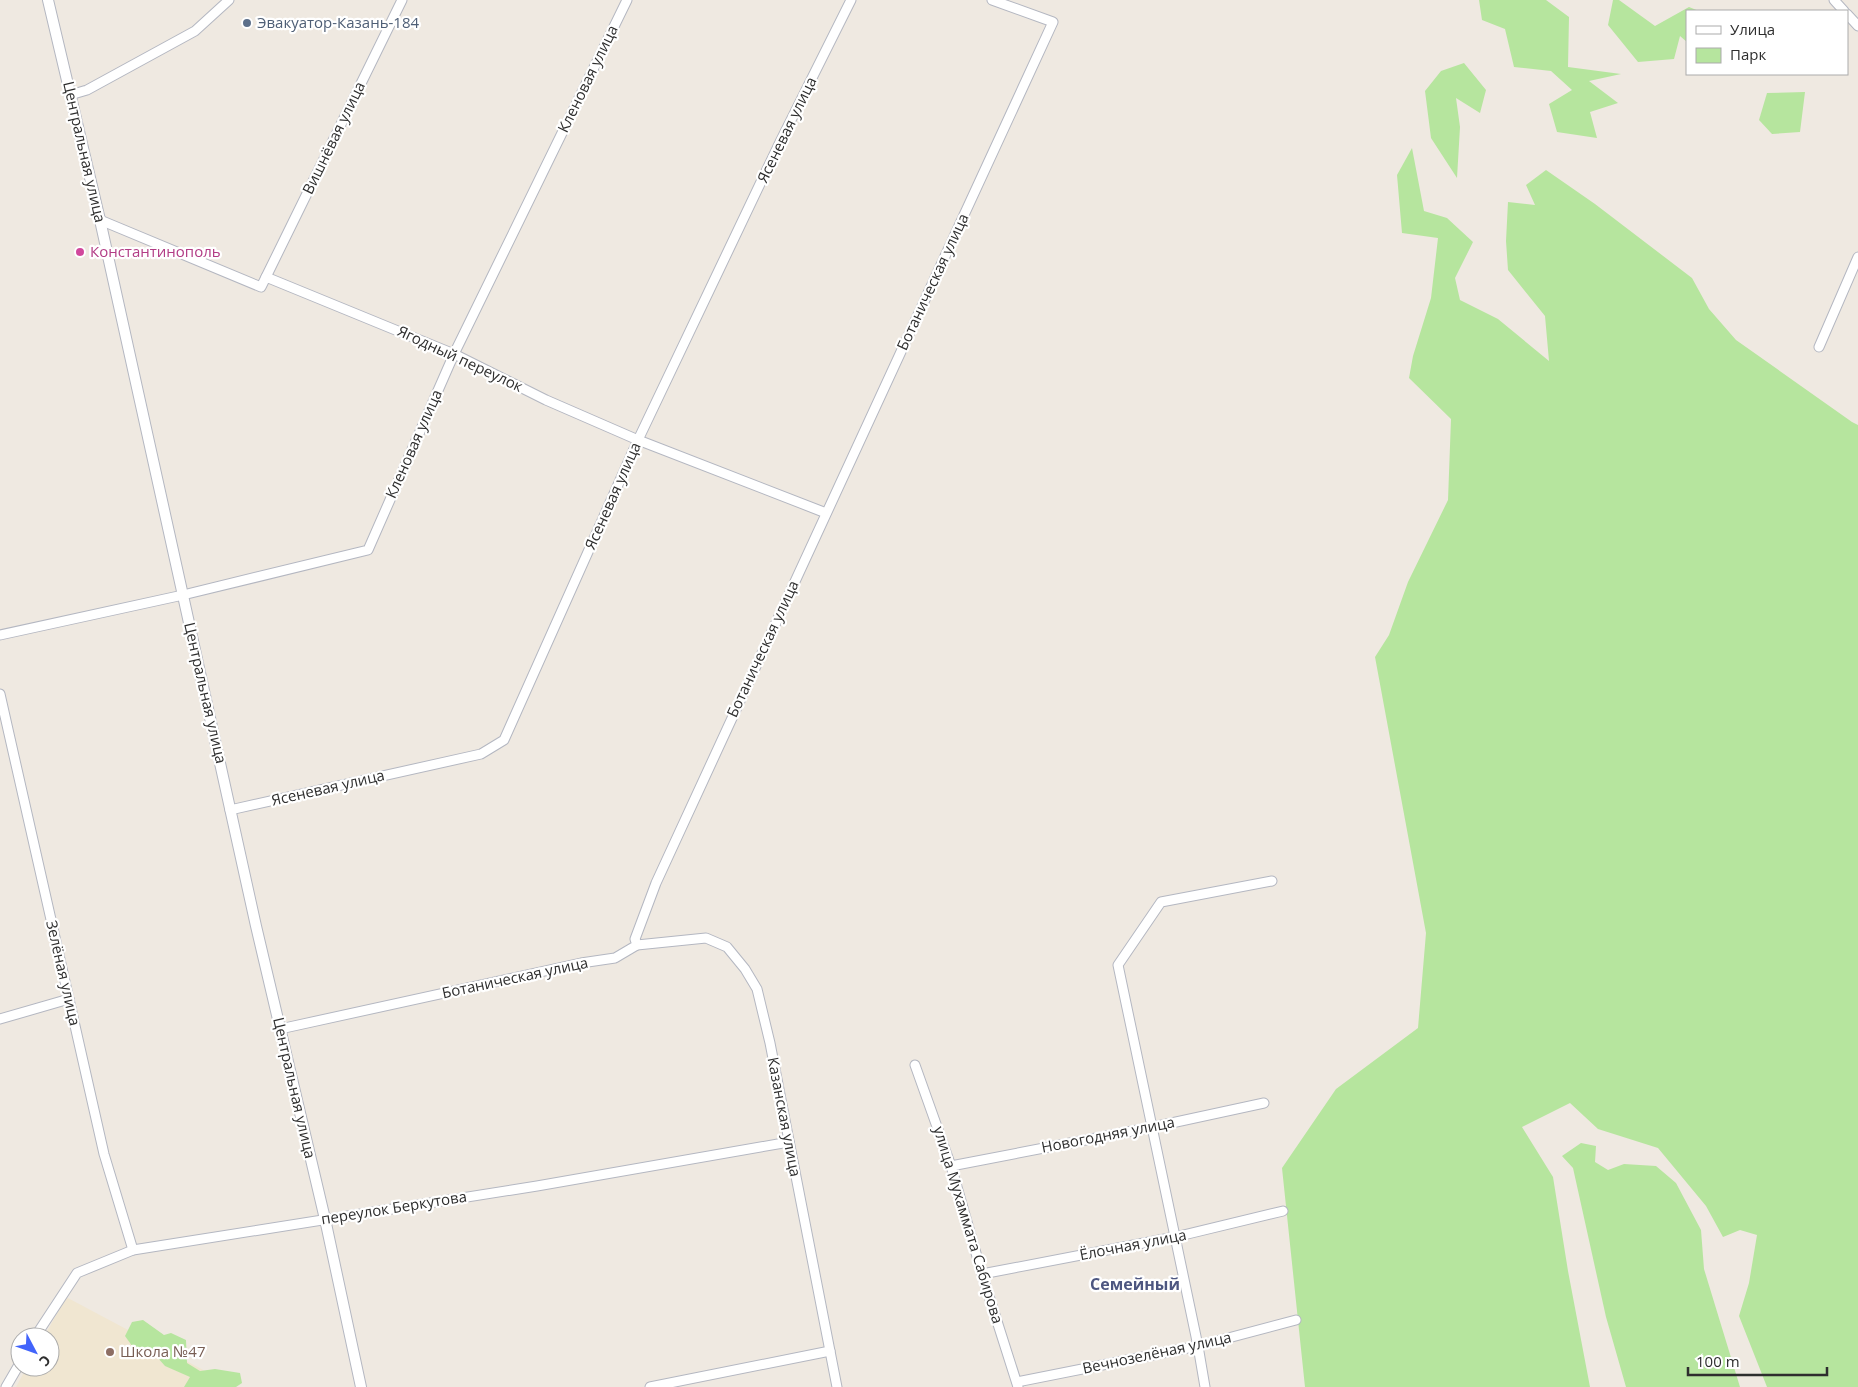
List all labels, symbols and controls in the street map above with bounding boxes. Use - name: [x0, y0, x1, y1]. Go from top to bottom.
- legend: [1686, 10, 1848, 75]
- place label: Эвакуатор-Казань-184: [257, 12, 419, 32]
- marker: Эвакуатор-Казань-184: [241, 17, 253, 29]
- text: Улица: [1730, 19, 1775, 39]
- street label: Кленовая улица: [552, 22, 622, 136]
- text: Парк: [1730, 44, 1766, 64]
- street label: Ясеневая улица: [752, 73, 820, 186]
- street label: Вишнёвая улица: [297, 78, 369, 197]
- street label: Центральная улица: [59, 79, 111, 224]
- street label: Ботаническая улица: [892, 210, 973, 353]
- place label: Константинополь: [90, 241, 221, 261]
- marker: Константинополь: [74, 246, 86, 258]
- street label: Ягодный переулок: [394, 320, 527, 396]
- street label: Кленовая улица: [380, 386, 446, 501]
- street label: Ясеневая улица: [579, 439, 645, 552]
- street label: Ботаническая улица: [722, 577, 803, 720]
- street label: Центральная улица: [180, 620, 232, 765]
- street label: Ясеневая улица: [269, 764, 386, 810]
- street label: Зелёная улица: [42, 918, 86, 1027]
- street label: Ботаническая улица: [440, 952, 590, 1002]
- street label: Центральная улица: [269, 1015, 321, 1160]
- street label: Казанская улица: [764, 1055, 806, 1178]
- street label: Новогодняя улица: [1040, 1111, 1176, 1157]
- street label: улица Мухаммата Сабирова: [929, 1124, 1009, 1326]
- street label: переулок Беркутова: [320, 1186, 468, 1228]
- street label: Ёлочная улица: [1078, 1224, 1188, 1264]
- district label: Семейный: [1090, 1273, 1180, 1295]
- street label: Вечнозелёная улица: [1080, 1326, 1233, 1378]
- north arrow: [10, 1327, 60, 1377]
- place label: Школа №47: [120, 1341, 206, 1361]
- scale bar: [1688, 1344, 1827, 1376]
- marker: Школа №47: [104, 1346, 116, 1358]
- text: С: [35, 1351, 55, 1371]
- text: 100 m: [1696, 1351, 1740, 1371]

